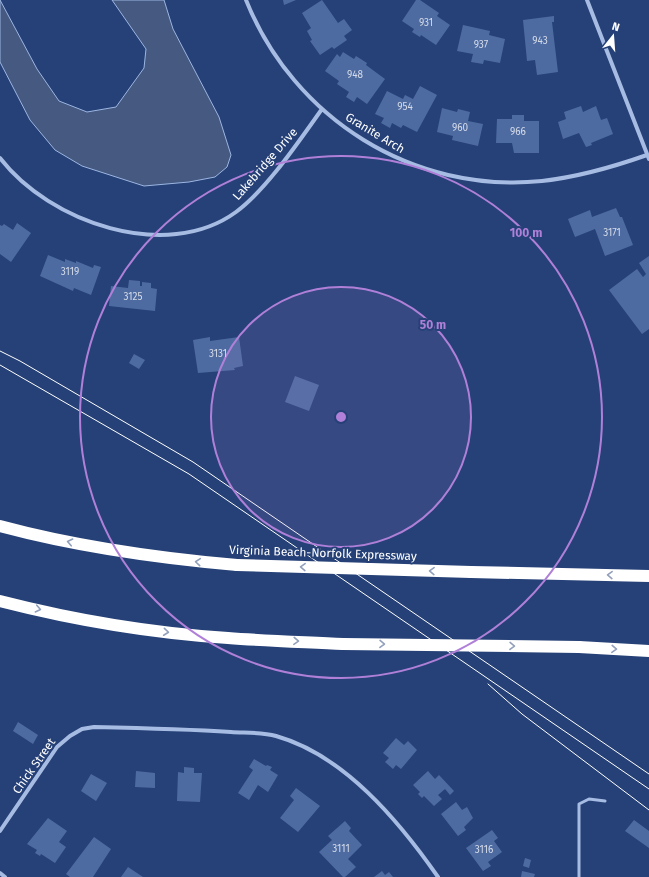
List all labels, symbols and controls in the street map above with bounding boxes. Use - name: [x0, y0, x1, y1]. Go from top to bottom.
- north arrow: [593, 16, 633, 56]
- house number: 931: [419, 17, 433, 29]
- text: N: [610, 20, 621, 34]
- house number: 943: [532, 35, 548, 47]
- house number: 937: [474, 39, 489, 51]
- house number: 948: [347, 69, 363, 81]
- house number: 954: [397, 101, 413, 113]
- street label: Granite Arch: [343, 110, 407, 156]
- house number: 960: [452, 122, 468, 134]
- street label: Lakebridge Drive: [230, 125, 300, 203]
- house number: 966: [510, 126, 526, 138]
- text: 100 m: [510, 226, 542, 240]
- house number: 3171: [603, 227, 621, 239]
- house number: 3119: [61, 266, 79, 278]
- house number: 3125: [123, 291, 143, 303]
- text: 50 m: [420, 318, 446, 332]
- house number: 3131: [209, 348, 227, 360]
- centre of rings: [334, 410, 348, 424]
- one-way arrow: [67, 539, 73, 547]
- street label: Virginia Beach-Norfolk Expressway: [229, 543, 417, 563]
- one-way arrow: [195, 557, 201, 566]
- one-way arrow: [300, 562, 306, 571]
- one-way arrow: [429, 567, 435, 575]
- one-way arrow: [607, 571, 613, 579]
- one-way arrow: [35, 605, 41, 613]
- one-way arrow: [163, 627, 169, 636]
- one-way arrow: [293, 637, 299, 646]
- one-way arrow: [379, 640, 385, 648]
- one-way arrow: [509, 642, 515, 650]
- one-way arrow: [611, 645, 617, 653]
- street label: Chick Street: [10, 735, 59, 796]
- house number: 3111: [332, 843, 350, 855]
- house number: 3116: [475, 844, 493, 856]

